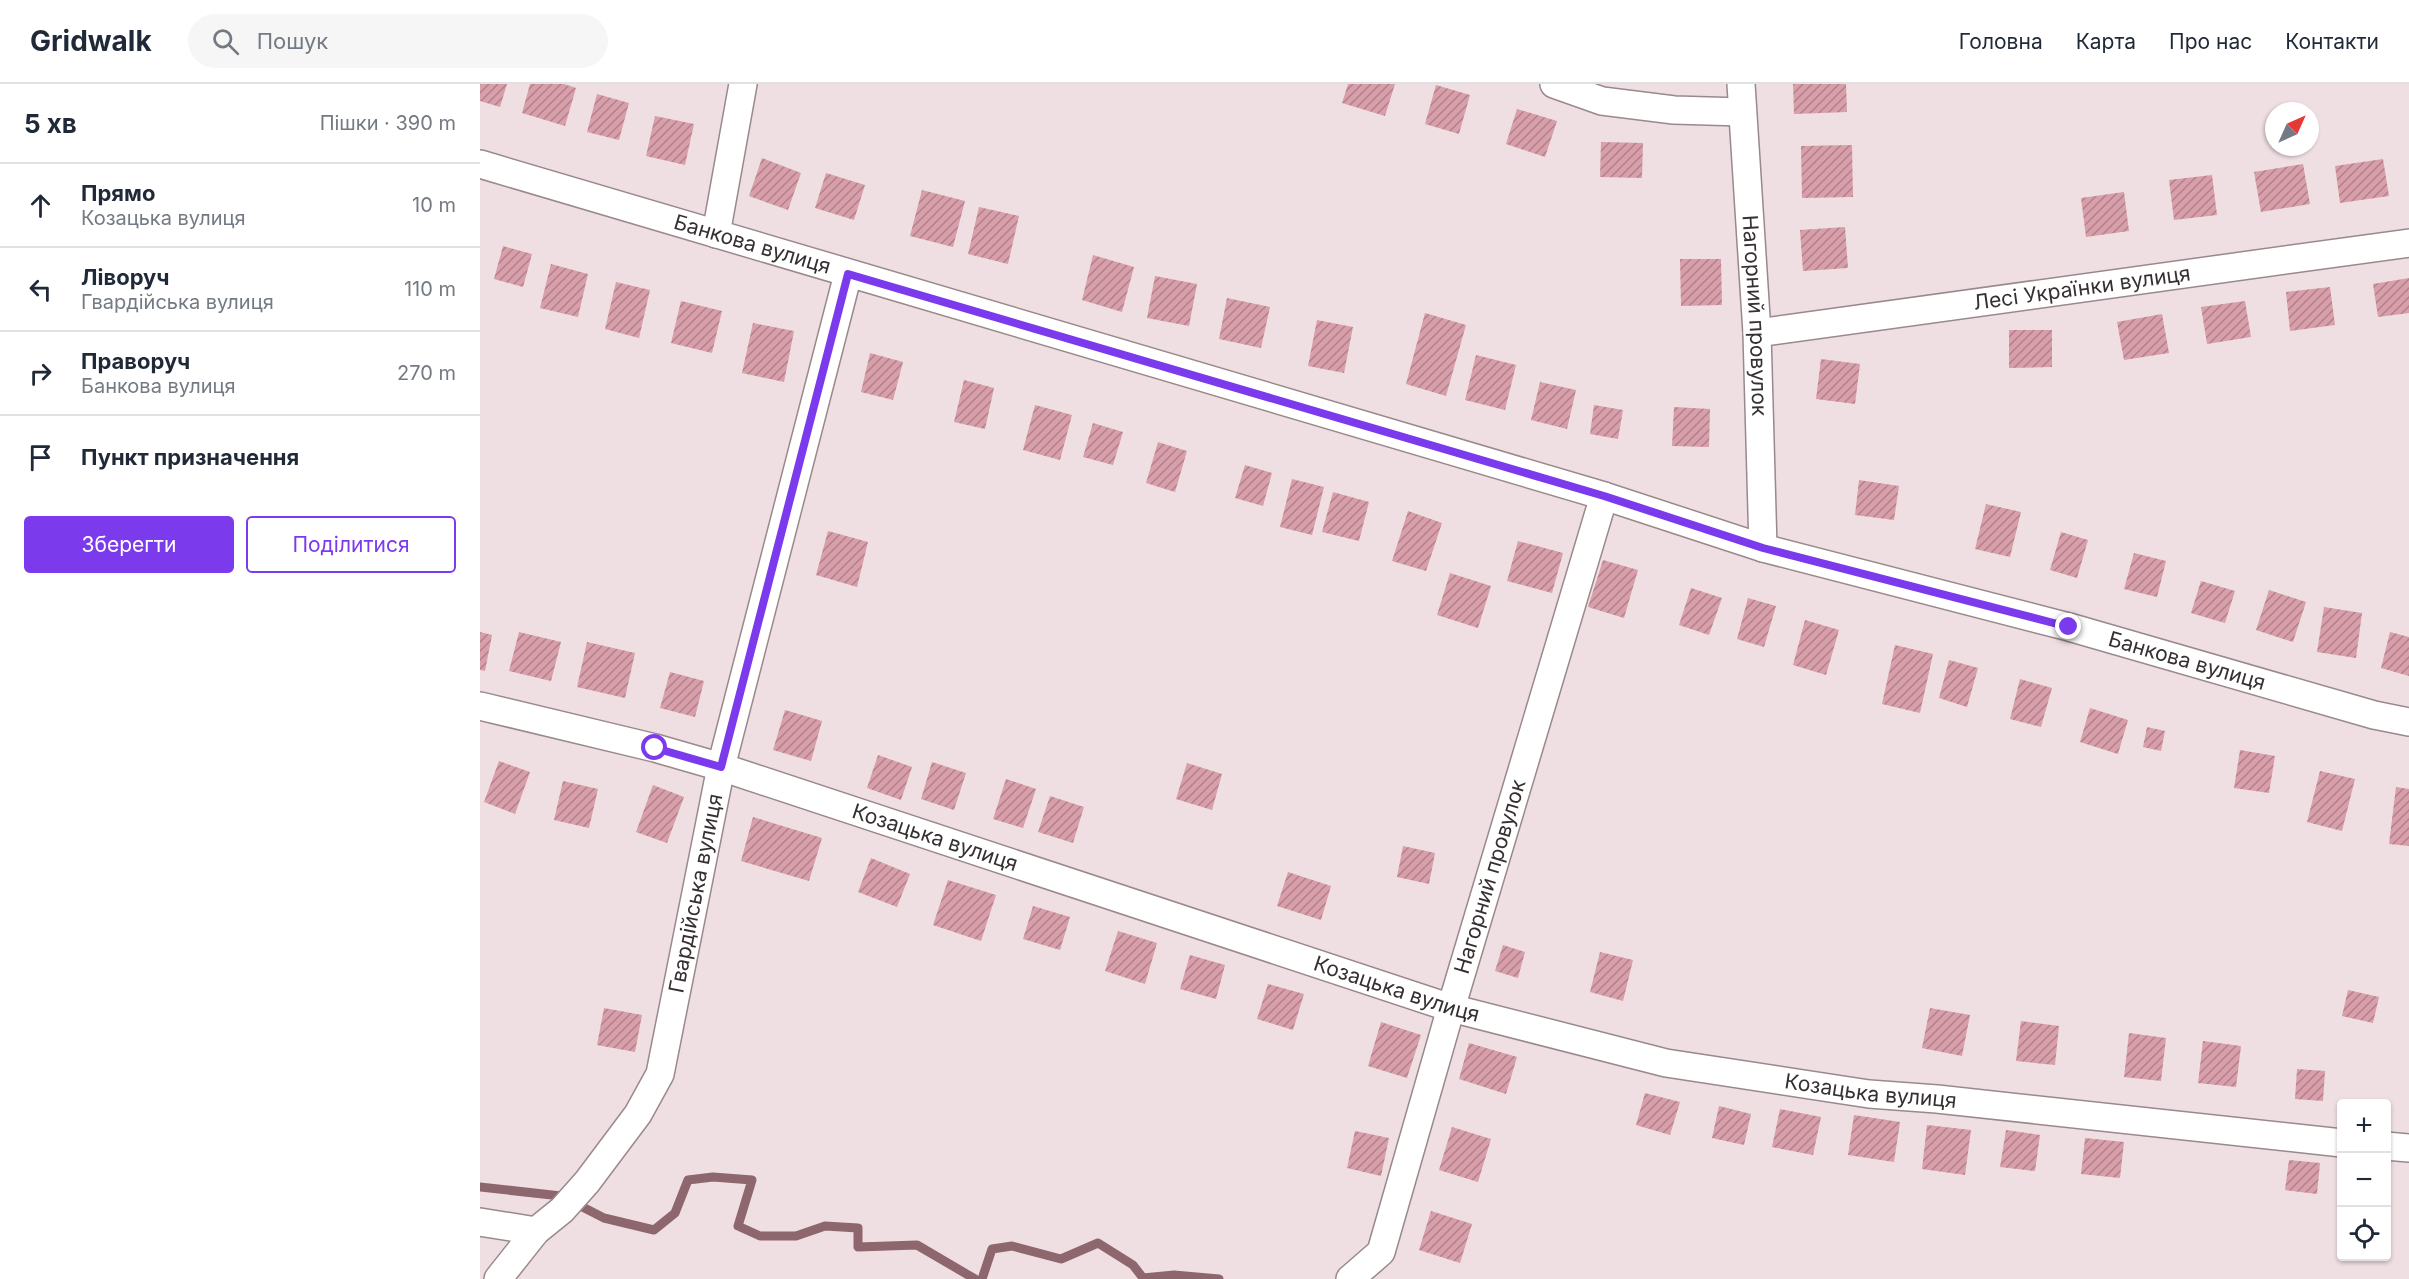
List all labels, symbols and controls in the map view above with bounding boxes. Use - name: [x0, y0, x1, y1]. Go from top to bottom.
- search box: [188, 14, 608, 68]
- text: Gridwalk: [30, 24, 152, 58]
- icon: search: [209, 25, 242, 58]
- text: Пошук: [257, 28, 328, 54]
- text: Головна: [1959, 29, 2043, 54]
- text: Карта: [2076, 29, 2136, 54]
- text: Про нас: [2169, 29, 2252, 54]
- text: Контакти: [2285, 29, 2379, 54]
- north arrow: [2265, 102, 2319, 156]
- text: 5 хв: [24, 108, 77, 139]
- text: Пішки · 390 m: [320, 111, 456, 135]
- text: Прямо: [81, 180, 155, 206]
- icon: ahead: [24, 189, 57, 222]
- text: 10 m: [412, 193, 456, 217]
- text: Козацька вулиця: [81, 206, 246, 230]
- street label: Банкова вулиця: [671, 209, 834, 279]
- street label: Нагорний провулок: [1737, 214, 1772, 417]
- street label: Лесі Українки вулиця: [1972, 260, 2192, 315]
- text: Ліворуч: [81, 264, 169, 290]
- icon: left: [24, 273, 57, 306]
- text: 110 m: [404, 277, 456, 301]
- text: Гвардійська вулиця: [81, 290, 274, 314]
- text: Праворуч: [81, 348, 190, 374]
- icon: right: [24, 357, 57, 390]
- text: 270 m: [397, 361, 456, 385]
- text: Банкова вулиця: [81, 374, 236, 398]
- icon: arrive: [24, 441, 57, 474]
- text: Пункт призначення: [81, 444, 299, 470]
- button: Зберегти: [24, 516, 234, 573]
- button: Поділитися: [246, 516, 456, 573]
- route end: [2055, 613, 2081, 639]
- street label: Банкова вулиця: [2106, 626, 2268, 695]
- route start: [641, 734, 667, 760]
- street label: Нагорний провулок: [1449, 776, 1531, 977]
- street label: Гвардійська вулиця: [663, 792, 727, 995]
- street label: Козацька вулиця: [849, 798, 1021, 876]
- street label: Козацька вулиця: [1311, 951, 1482, 1027]
- street label: Козацька вулиця: [1783, 1068, 1958, 1113]
- map controls: [2337, 1099, 2391, 1261]
- button: +: [2337, 1099, 2391, 1153]
- button: −: [2337, 1153, 2391, 1207]
- button: locate: [2337, 1207, 2391, 1261]

